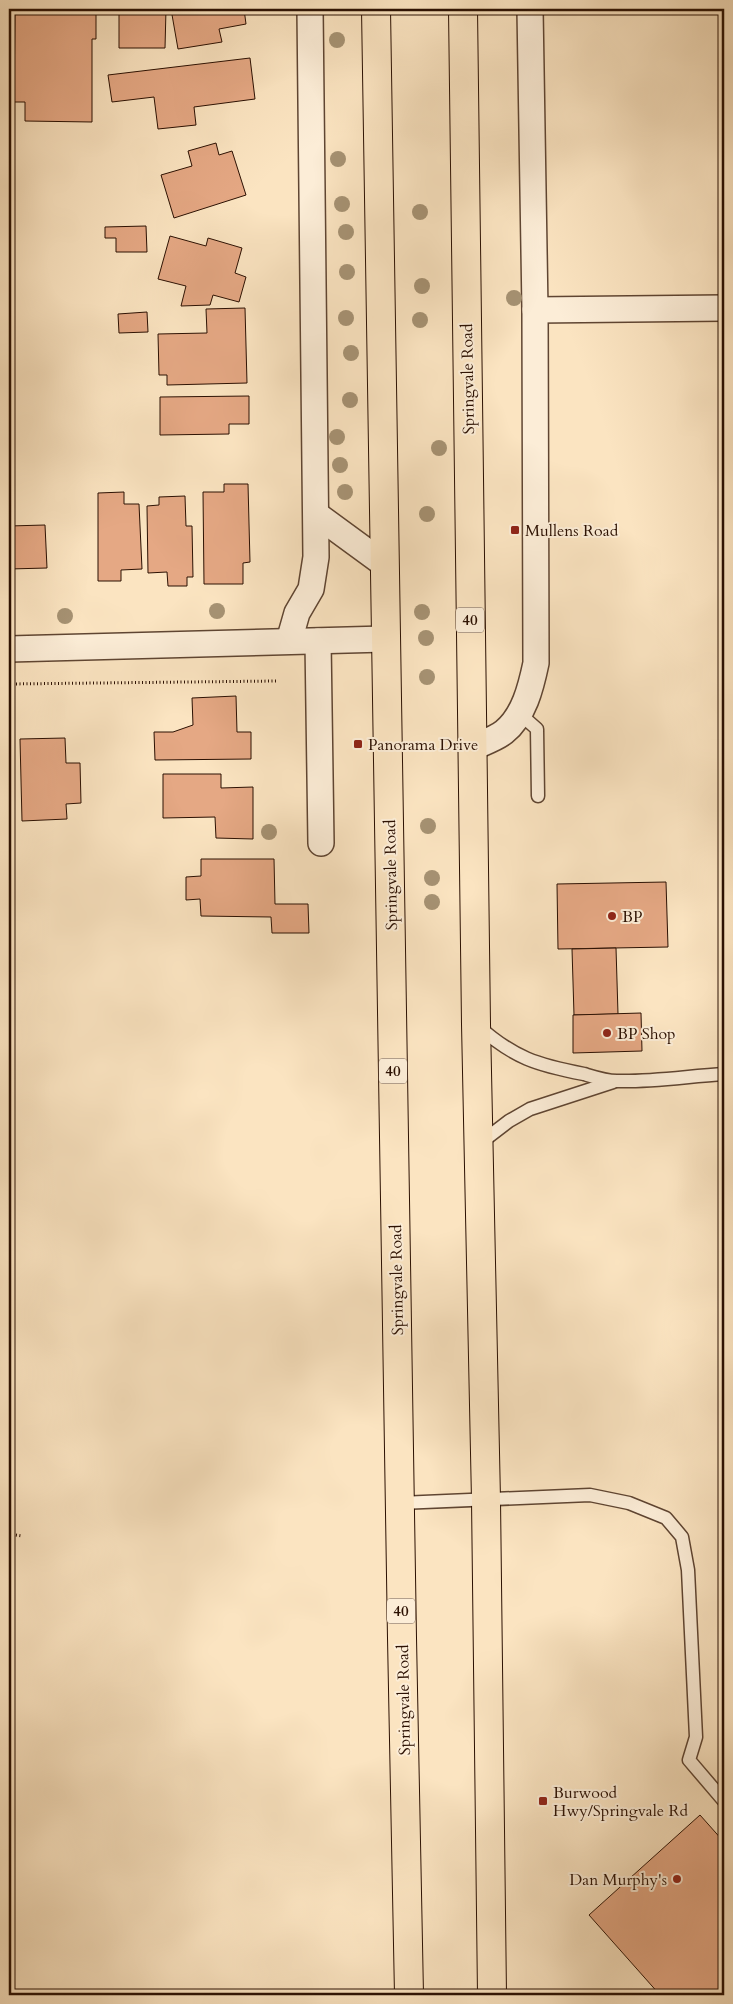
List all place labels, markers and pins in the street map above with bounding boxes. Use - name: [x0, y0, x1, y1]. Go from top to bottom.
- place label: Mullens Road: [525, 520, 619, 542]
- marker: Mullens Road: [509, 524, 521, 536]
- place label: Panorama Drive: [368, 734, 478, 756]
- marker: Panorama Drive: [352, 738, 364, 750]
- place label: BP: [622, 906, 642, 928]
- marker: BP: [606, 910, 618, 922]
- place label: BP Shop: [617, 1023, 676, 1045]
- marker: BP Shop: [601, 1027, 613, 1039]
- place label: Burwood Hwy/Springvale Rd: [553, 1782, 689, 1822]
- marker: Burwood Hwy/Springvale Rd: [537, 1795, 549, 1807]
- place label: Dan Murphy's: [569, 1869, 667, 1891]
- marker: Dan Murphy's: [671, 1873, 683, 1885]

